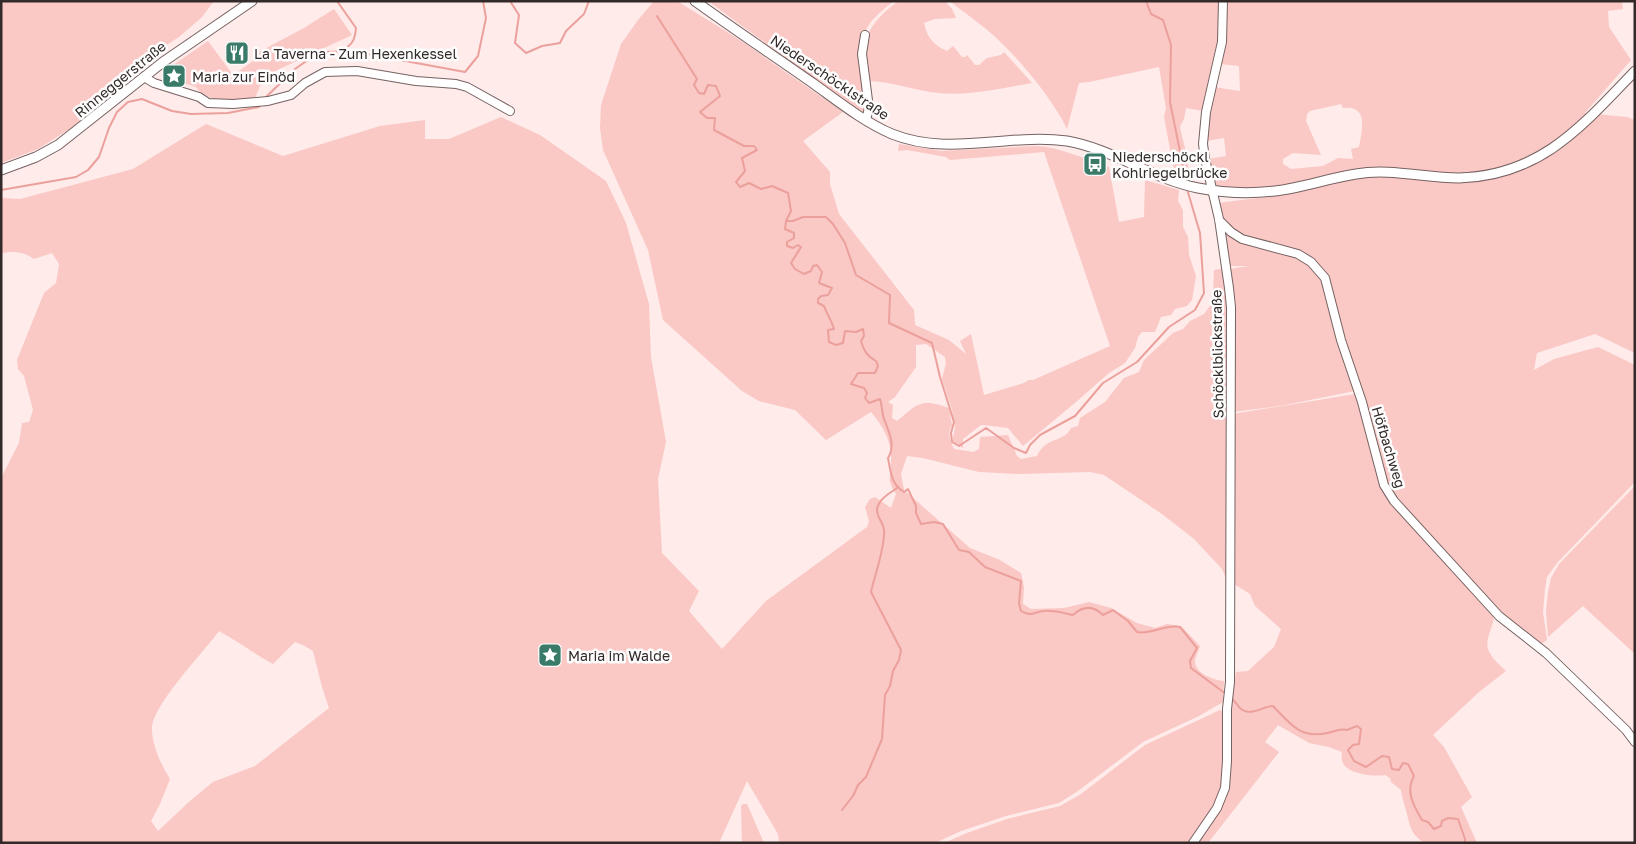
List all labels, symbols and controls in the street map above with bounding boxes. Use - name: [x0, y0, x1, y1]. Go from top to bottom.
- street label: Niederschöcklstraße: [768, 31, 892, 123]
- street label: Rinneggerstraße: [71, 37, 169, 121]
- restaurant icon: La Taverna - Zum Hexenkessel: [224, 40, 250, 66]
- place label: La Taverna - Zum Hexenkessel: [254, 45, 457, 62]
- place icon: Maria zur Einöd: [161, 63, 187, 89]
- place label: Maria zur Einöd: [192, 68, 295, 85]
- place label: Niederschöckl Kohlriegelbrücke: [1112, 148, 1227, 181]
- bus stop icon: Niederschöckl Kohlriegelbrücke: [1082, 151, 1108, 177]
- street label: Schöcklblickstraße: [1207, 290, 1227, 418]
- street label: Höfbachweg: [1369, 404, 1409, 490]
- place icon: Maria im Walde: [537, 642, 563, 668]
- place label: Maria im Walde: [568, 647, 670, 664]

